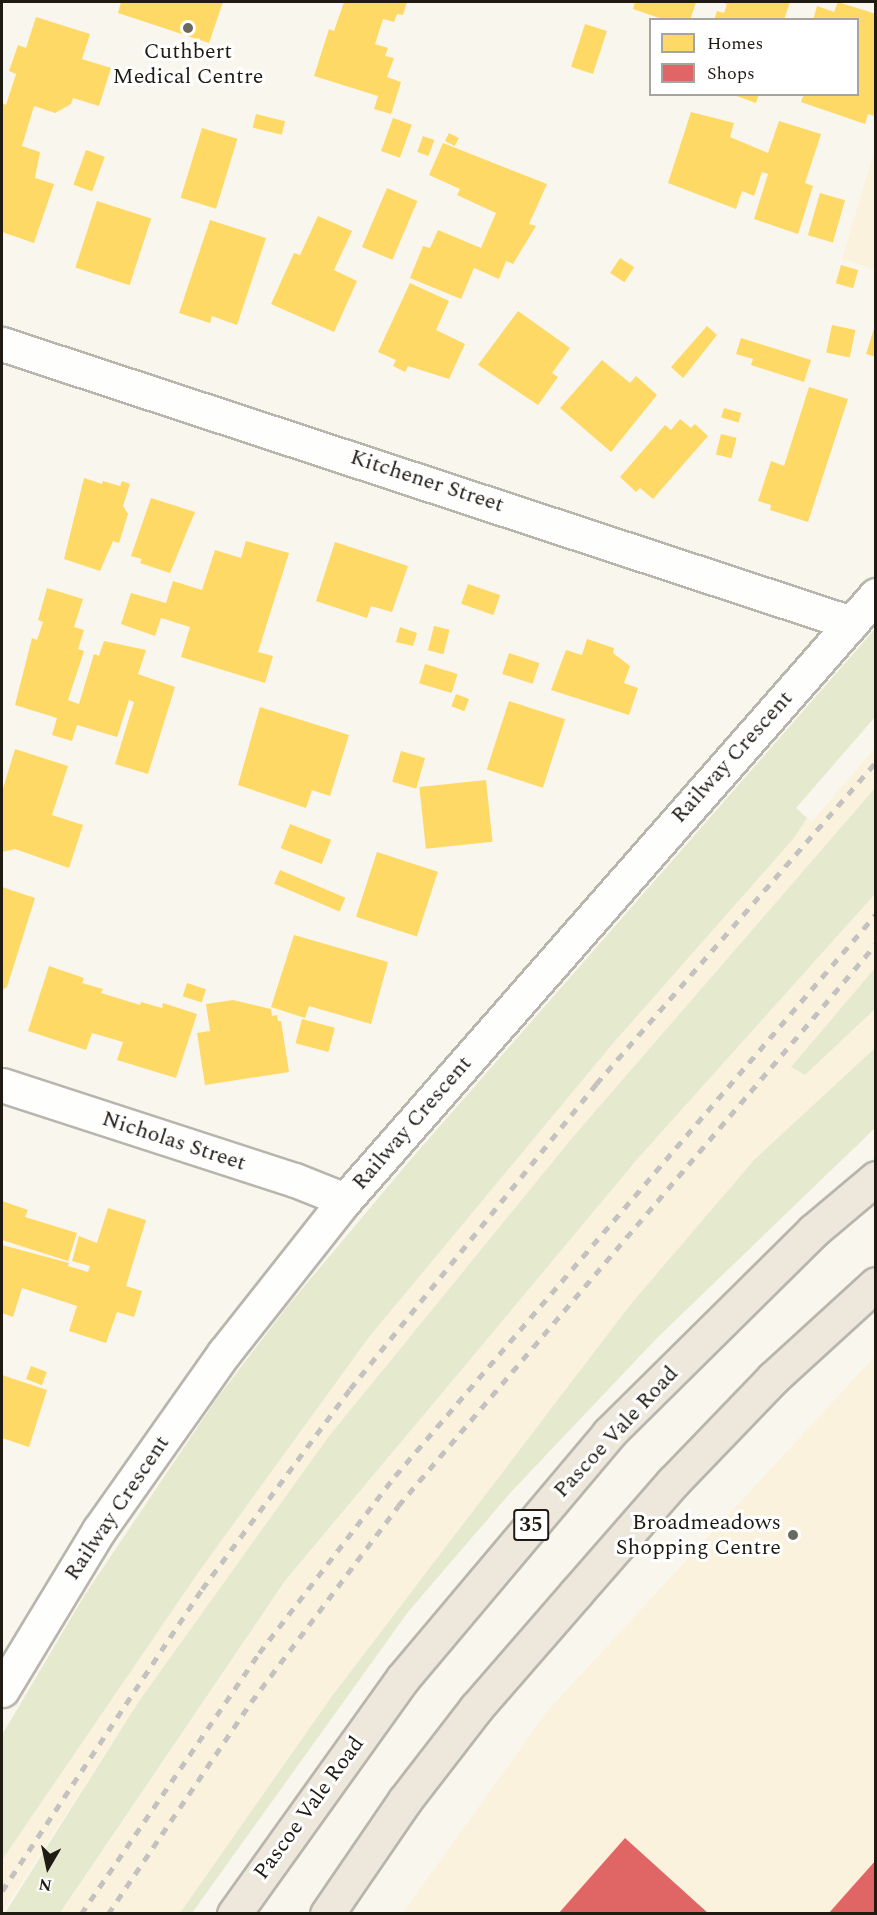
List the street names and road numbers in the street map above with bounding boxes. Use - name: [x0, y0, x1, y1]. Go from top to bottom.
- street label: Kitchener Street: [347, 444, 507, 518]
- street label: Railway Crescent: [666, 685, 798, 829]
- street label: Railway Crescent: [347, 1051, 477, 1195]
- street label: Nicholas Street: [99, 1105, 249, 1177]
- street label: Pascoe Vale Road: [548, 1361, 684, 1503]
- street label: Railway Crescent: [59, 1431, 175, 1585]
- road number: 35: [513, 1507, 549, 1543]
- street label: Pascoe Vale Road: [248, 1731, 370, 1885]

